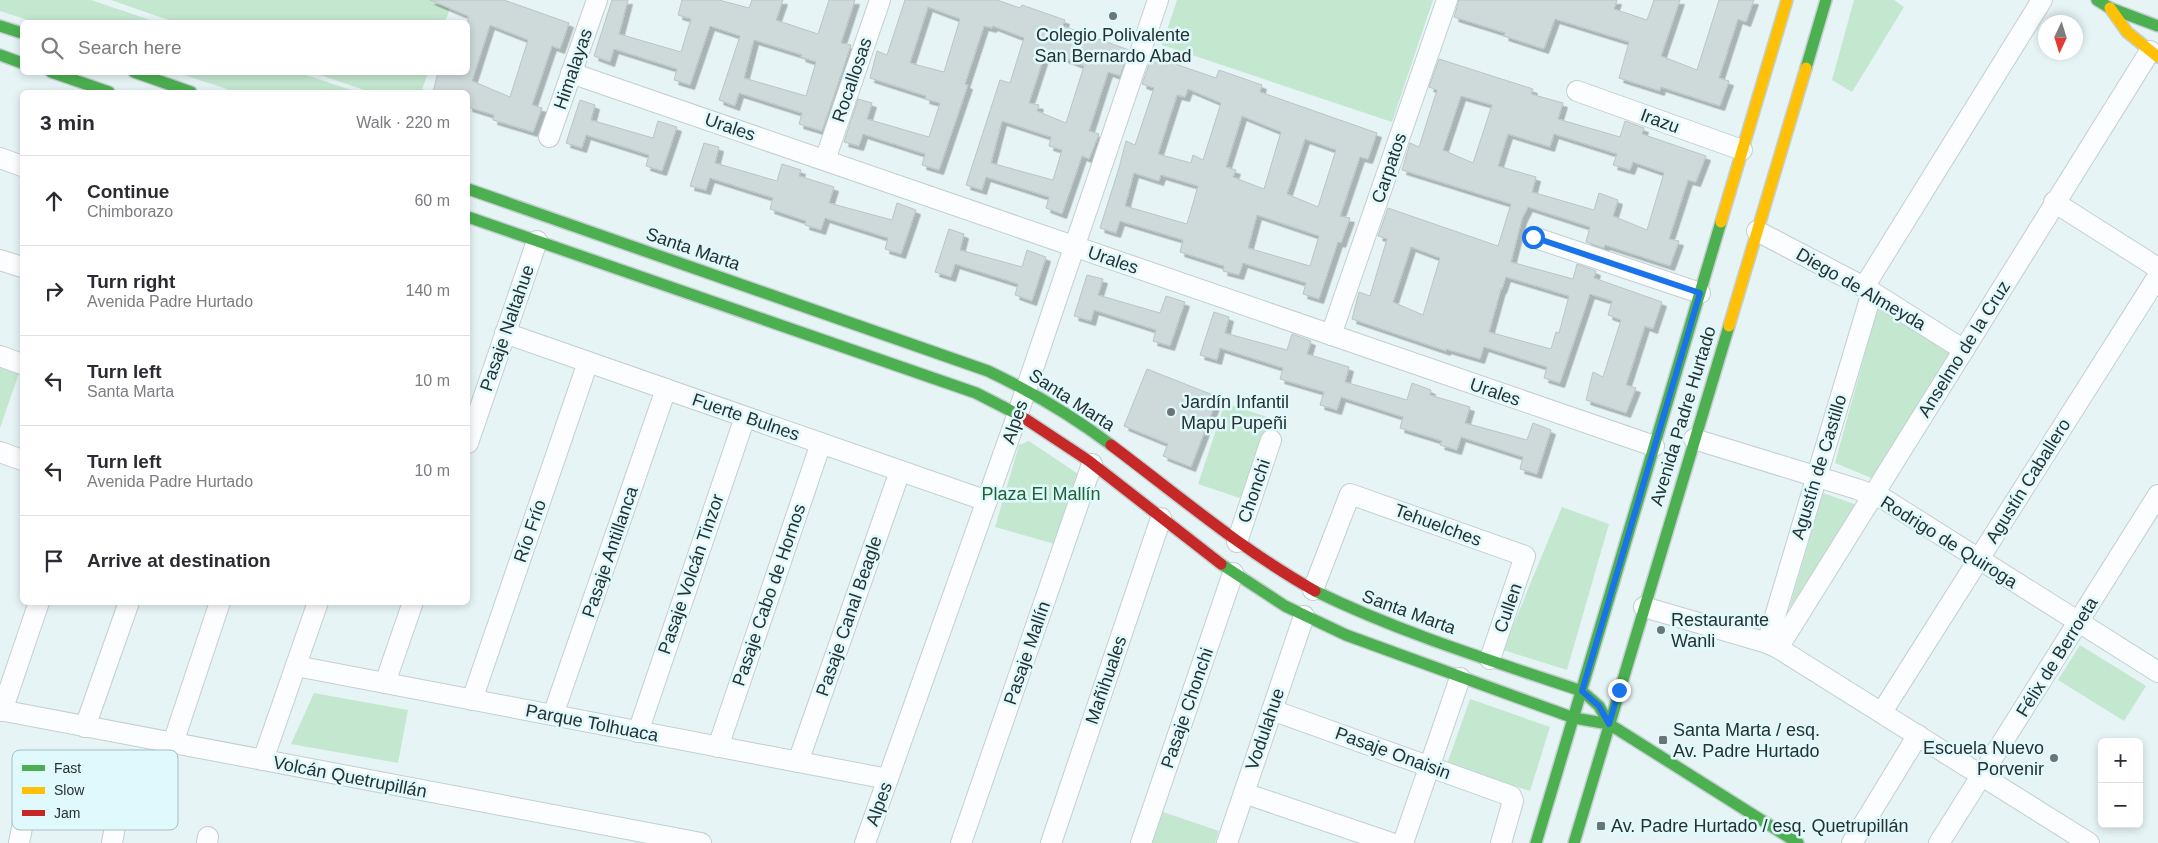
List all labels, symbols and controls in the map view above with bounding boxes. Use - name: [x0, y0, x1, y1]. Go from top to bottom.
- marker: Colegio Polivalente San Bernardo Abad: [1107, 10, 1119, 22]
- north arrow: [2038, 15, 2083, 60]
- search box: [20, 20, 470, 75]
- place label: Colegio Polivalente San Bernardo Abad: [1034, 25, 1192, 66]
- street label: Himalayas: [550, 26, 596, 112]
- icon: search: [38, 34, 66, 62]
- street label: Rocallosas: [828, 35, 876, 125]
- text: Search here: [78, 37, 182, 58]
- street label: Irazu: [1638, 105, 1682, 137]
- street label: Urales: [702, 109, 758, 145]
- text: 3 min: [40, 111, 95, 134]
- text: Walk · 220 m: [356, 114, 450, 131]
- street label: Carpatos: [1368, 130, 1410, 206]
- text: Continue: [87, 181, 169, 202]
- icon: ahead: [40, 187, 68, 215]
- text: 60 m: [414, 192, 450, 209]
- text: Chimborazo: [87, 203, 173, 220]
- street label: Santa Marta: [643, 224, 744, 275]
- route start: [1522, 226, 1545, 249]
- street label: Urales: [1085, 242, 1141, 278]
- street label: Diego de Almeyda: [1793, 244, 1930, 335]
- street label: Pasaje Naltahue: [476, 262, 538, 394]
- text: Turn right: [87, 271, 175, 292]
- icon: right: [40, 277, 68, 305]
- street label: Anselmo de la Cruz: [1914, 277, 2014, 421]
- text: 140 m: [406, 282, 450, 299]
- text: Avenida Padre Hurtado: [87, 293, 253, 310]
- street label: Avenida Padre Hurtado: [1646, 324, 1720, 508]
- text: Turn left: [87, 361, 162, 382]
- street label: Santa Marta: [1025, 365, 1119, 436]
- icon: left: [40, 367, 68, 395]
- text: 10 m: [414, 372, 450, 389]
- street label: Urales: [1467, 374, 1523, 410]
- text: Santa Marta: [87, 383, 174, 400]
- street label: Fuerte Bulnes: [690, 389, 802, 445]
- place label: Jardín Infantil Mapu Pupeñi: [1181, 392, 1289, 433]
- street label: Agustín de Castillo: [1787, 392, 1851, 542]
- street label: Alpes: [998, 397, 1032, 447]
- marker: Jardín Infantil Mapu Pupeñi: [1165, 406, 1177, 418]
- street label: Agustín Caballero: [1982, 415, 2074, 547]
- text: Turn left: [87, 451, 162, 472]
- icon: left: [40, 457, 68, 485]
- street label: Chonchi: [1234, 457, 1274, 525]
- text: 10 m: [414, 462, 450, 479]
- text: Avenida Padre Hurtado: [87, 473, 253, 490]
- street label: Pasaje Antillanca: [578, 483, 642, 620]
- park label: Plaza El Mallín: [981, 484, 1101, 504]
- street label: Pasaje Volcán Tinzor: [654, 491, 728, 657]
- street label: Rodrigo de Quiroga: [1877, 492, 2022, 593]
- street label: Río Frío: [510, 497, 550, 565]
- street label: Tehuelches: [1392, 500, 1484, 550]
- street label: Pasaje Cabo de Hornos: [728, 501, 810, 689]
- street label: Pasaje Canal Beagle: [812, 533, 886, 699]
- icon: arrive: [40, 547, 68, 575]
- text: Arrive at destination: [87, 550, 271, 571]
- street label: Cullen: [1490, 581, 1526, 635]
- street label: Santa Marta: [1360, 586, 1459, 639]
- street label: Félix de Berroeta: [2012, 593, 2102, 720]
- street label: Pasaje Mallín: [1000, 599, 1054, 707]
- place label: Restaurante Wanli: [1671, 610, 1769, 651]
- marker: Restaurante Wanli: [1655, 624, 1667, 636]
- street label: Mañihuales: [1082, 633, 1130, 727]
- street label: Pasaje Chonchi: [1157, 645, 1217, 771]
- route end: [1608, 679, 1631, 702]
- street label: Vodulahue: [1242, 686, 1288, 772]
- street label: Parque Tolhuaca: [524, 700, 661, 746]
- place label: Santa Marta / esq. Av. Padre Hurtado: [1673, 720, 1820, 761]
- street label: Pasaje Onaisin: [1333, 723, 1453, 783]
- marker: Santa Marta / esq. Av. Padre Hurtado: [1657, 734, 1669, 746]
- place label: Escuela Nuevo Porvenir: [1923, 738, 2044, 779]
- map controls: [2098, 738, 2143, 828]
- button: +: [2098, 738, 2143, 783]
- legend: [12, 750, 178, 830]
- street label: Volcán Quetrupillán: [271, 752, 429, 802]
- marker: Escuela Nuevo Porvenir: [2048, 752, 2060, 764]
- text: Fast: [54, 760, 81, 776]
- street label: Alpes: [862, 779, 896, 829]
- text: Slow: [54, 782, 85, 798]
- button: −: [2098, 783, 2143, 828]
- text: Jam: [54, 805, 80, 821]
- place label: Av. Padre Hurtado / esq. Quetrupillán: [1611, 816, 1909, 836]
- marker: Av. Padre Hurtado / esq. Quetrupillán: [1595, 820, 1607, 832]

